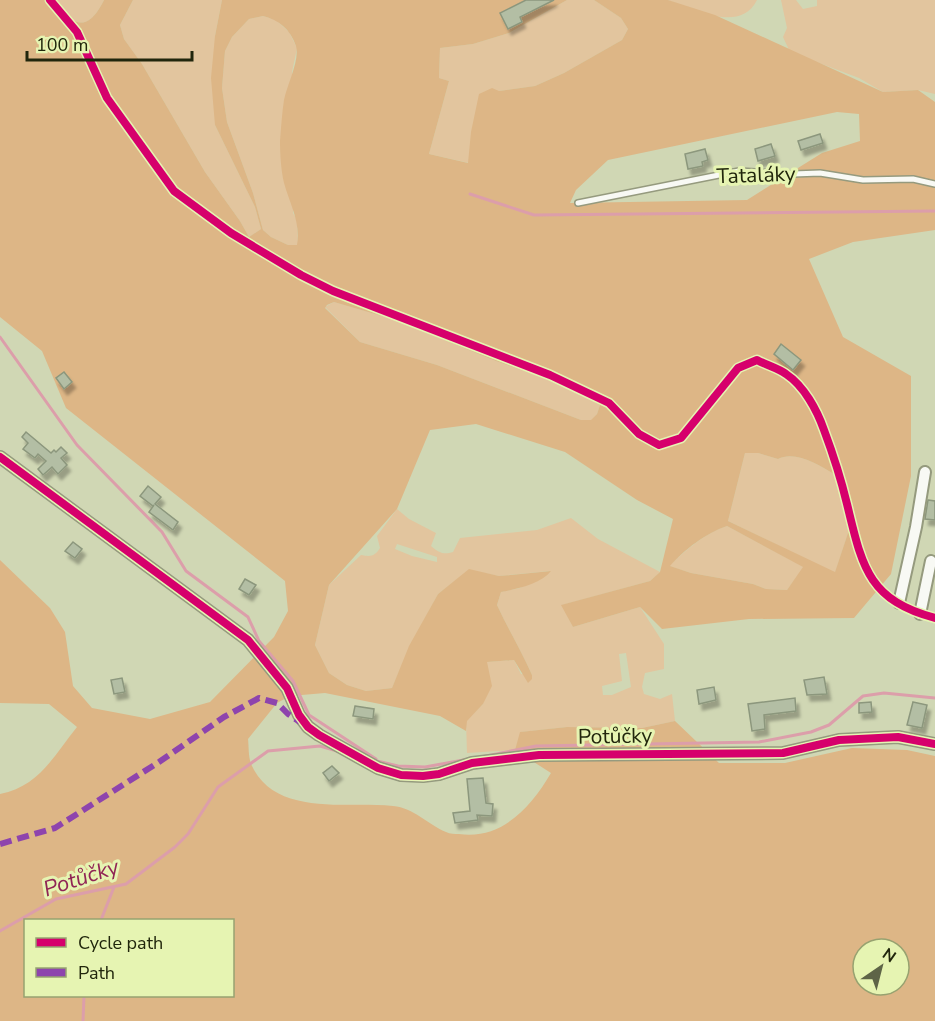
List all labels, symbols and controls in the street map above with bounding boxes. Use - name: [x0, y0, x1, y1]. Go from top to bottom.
- scale bar: [27, 24, 192, 62]
- text: 100 m: [36, 33, 88, 57]
- street label: Tataláky: [716, 160, 796, 190]
- street label: Potůčky: [578, 721, 653, 751]
- water label: Potůčky: [39, 852, 123, 904]
- legend: [24, 919, 234, 997]
- text: Cycle path: [78, 931, 163, 955]
- north arrow: [851, 937, 911, 997]
- text: N: [878, 943, 900, 968]
- text: Path: [78, 961, 115, 985]

